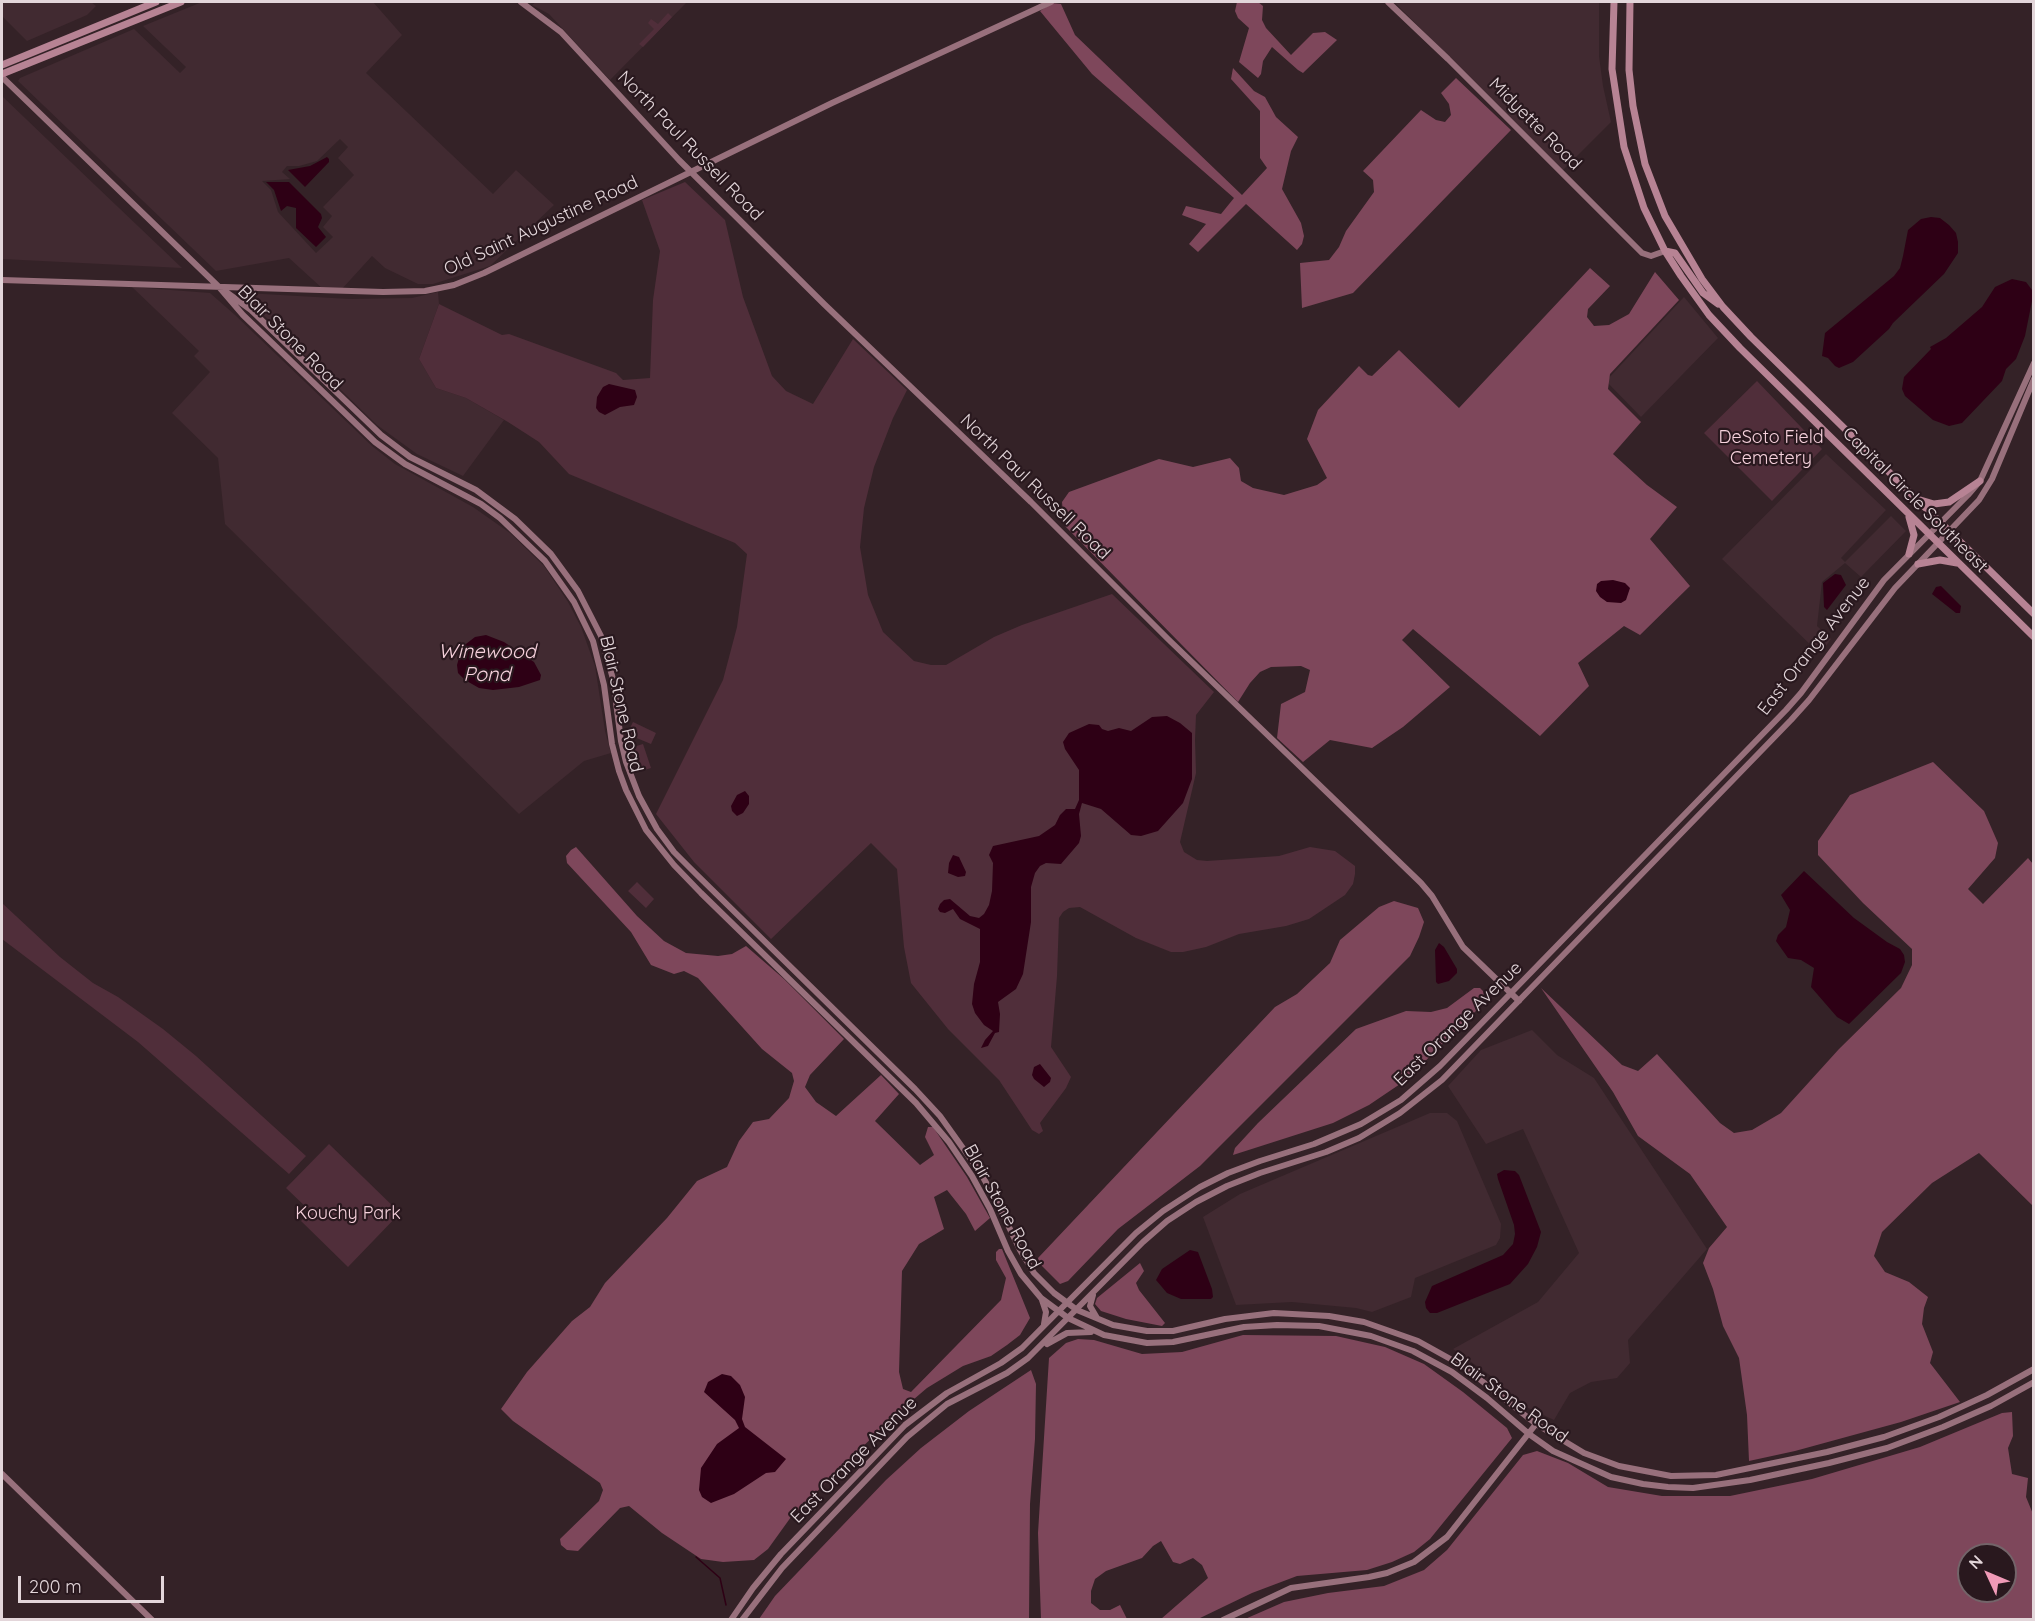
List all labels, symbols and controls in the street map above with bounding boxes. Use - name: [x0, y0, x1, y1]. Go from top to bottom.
- street label: North Paul Russell Road: [613, 67, 767, 225]
- street label: Midyette Road: [1484, 73, 1586, 175]
- street label: Old Saint Augustine Road: [441, 172, 641, 280]
- street label: Blair Stone Road: [233, 281, 347, 395]
- street label: North Paul Russell Road: [956, 410, 1114, 564]
- street label: Capital Circle Southeast: [1838, 423, 1992, 577]
- park label: DeSoto Field Cemetery: [1718, 427, 1824, 470]
- street label: East Orange Avenue: [1753, 572, 1875, 720]
- street label: Blair Stone Road: [595, 634, 647, 774]
- water label: Winewood Pond: [438, 640, 536, 687]
- street label: East Orange Avenue: [1389, 957, 1527, 1091]
- street label: Blair Stone Road: [959, 1141, 1045, 1273]
- park label: Kouchy Park: [295, 1203, 401, 1225]
- street label: Blair Stone Road: [1446, 1348, 1572, 1448]
- street label: East Orange Avenue: [786, 1392, 922, 1528]
- north arrow: [1957, 1543, 2017, 1603]
- text: N: [1964, 1551, 1987, 1573]
- scale bar: [21, 1564, 166, 1602]
- text: 200 m: [29, 1575, 82, 1598]

